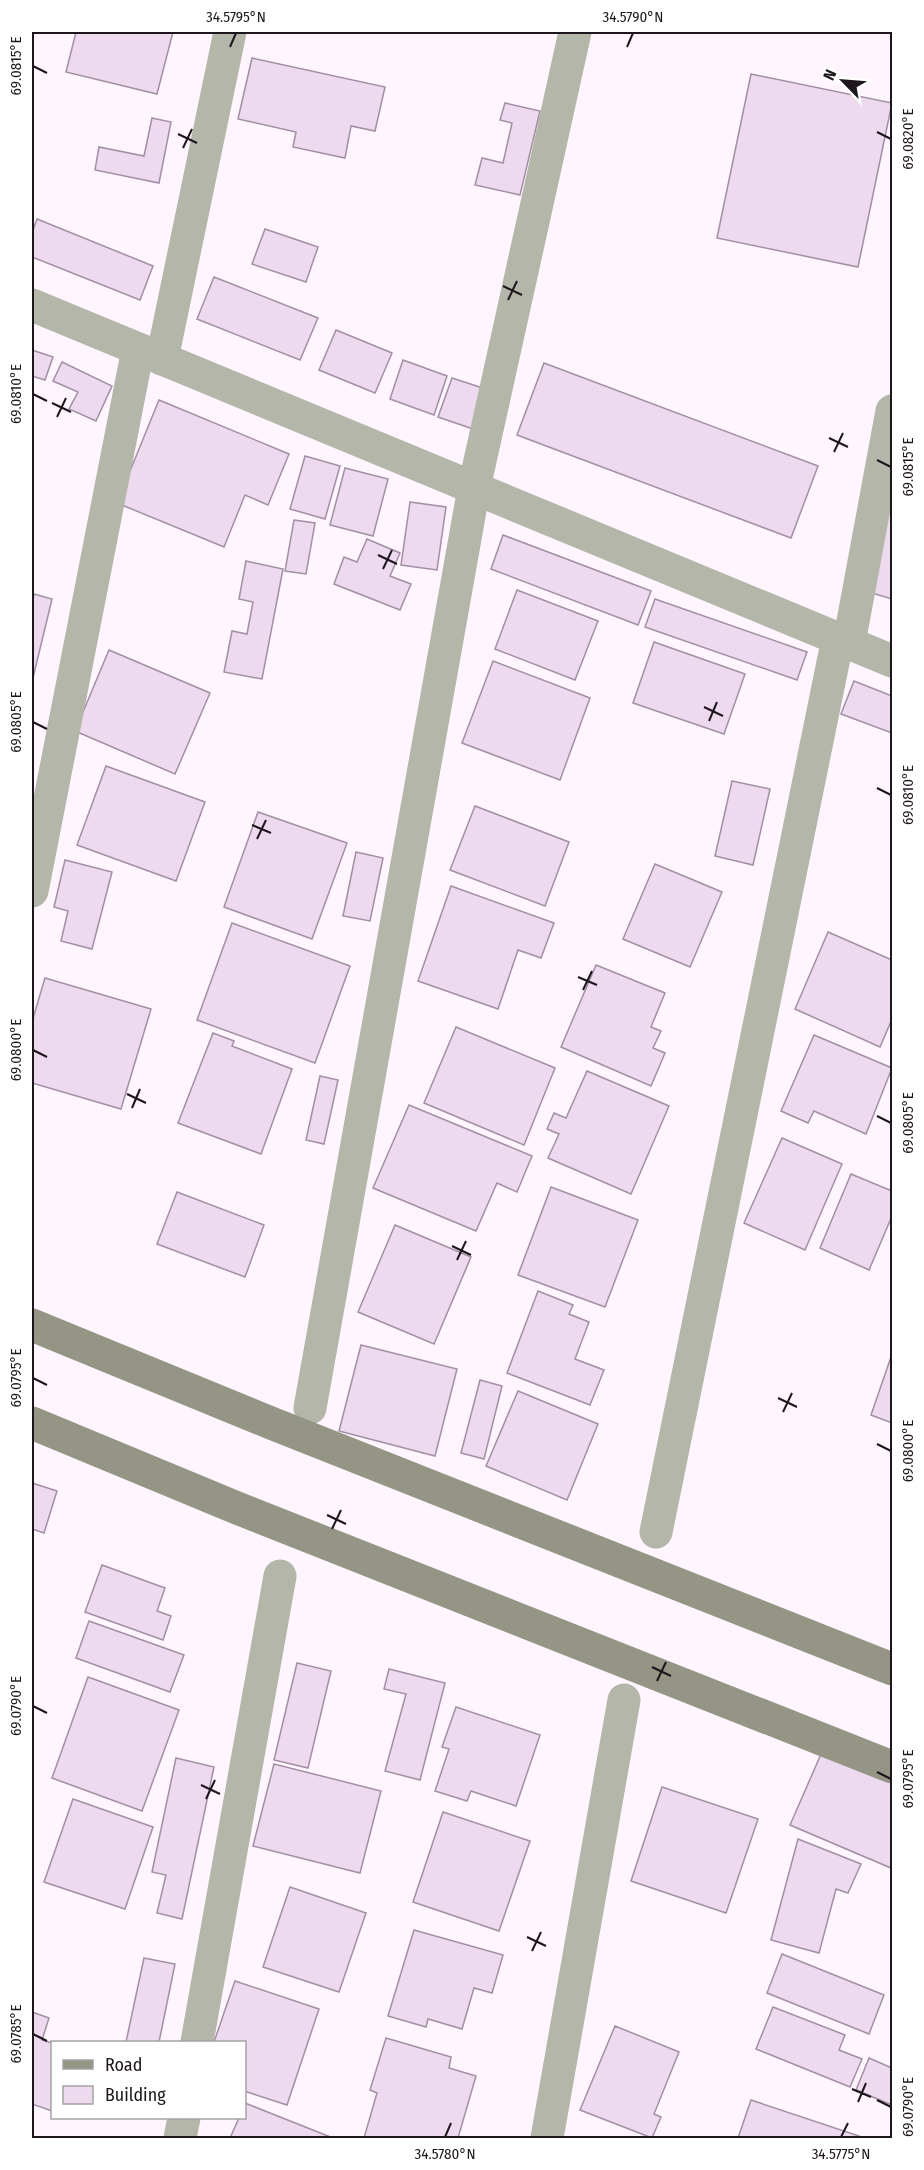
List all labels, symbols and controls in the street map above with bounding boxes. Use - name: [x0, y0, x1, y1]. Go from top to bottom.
- text: 34.5795°N: [206, 8, 266, 26]
- text: 34.5790°N: [603, 8, 663, 26]
- text: 69.0815°E: [7, 36, 25, 96]
- north arrow: [813, 51, 873, 111]
- text: N: [819, 67, 840, 83]
- text: 69.0820°E: [899, 108, 917, 170]
- text: 69.0810°E: [7, 364, 25, 424]
- text: 69.0815°E: [899, 437, 917, 497]
- text: 69.0805°E: [7, 691, 25, 753]
- text: 69.0810°E: [899, 765, 917, 825]
- text: 69.0800°E: [7, 1019, 25, 1081]
- text: 69.0805°E: [899, 1092, 917, 1154]
- text: 69.0795°E: [7, 1348, 25, 1408]
- text: 69.0800°E: [899, 1420, 917, 1482]
- text: 69.0790°E: [7, 1676, 25, 1736]
- text: 69.0795°E: [899, 1749, 917, 1809]
- text: 69.0785°E: [7, 2004, 25, 2064]
- legend: [51, 2041, 246, 2119]
- text: Road: [105, 2054, 142, 2076]
- text: 69.0790°E: [899, 2077, 917, 2137]
- text: Building: [105, 2084, 166, 2106]
- text: 34.5780°N: [414, 2145, 476, 2163]
- text: 34.5775°N: [812, 2145, 870, 2163]

